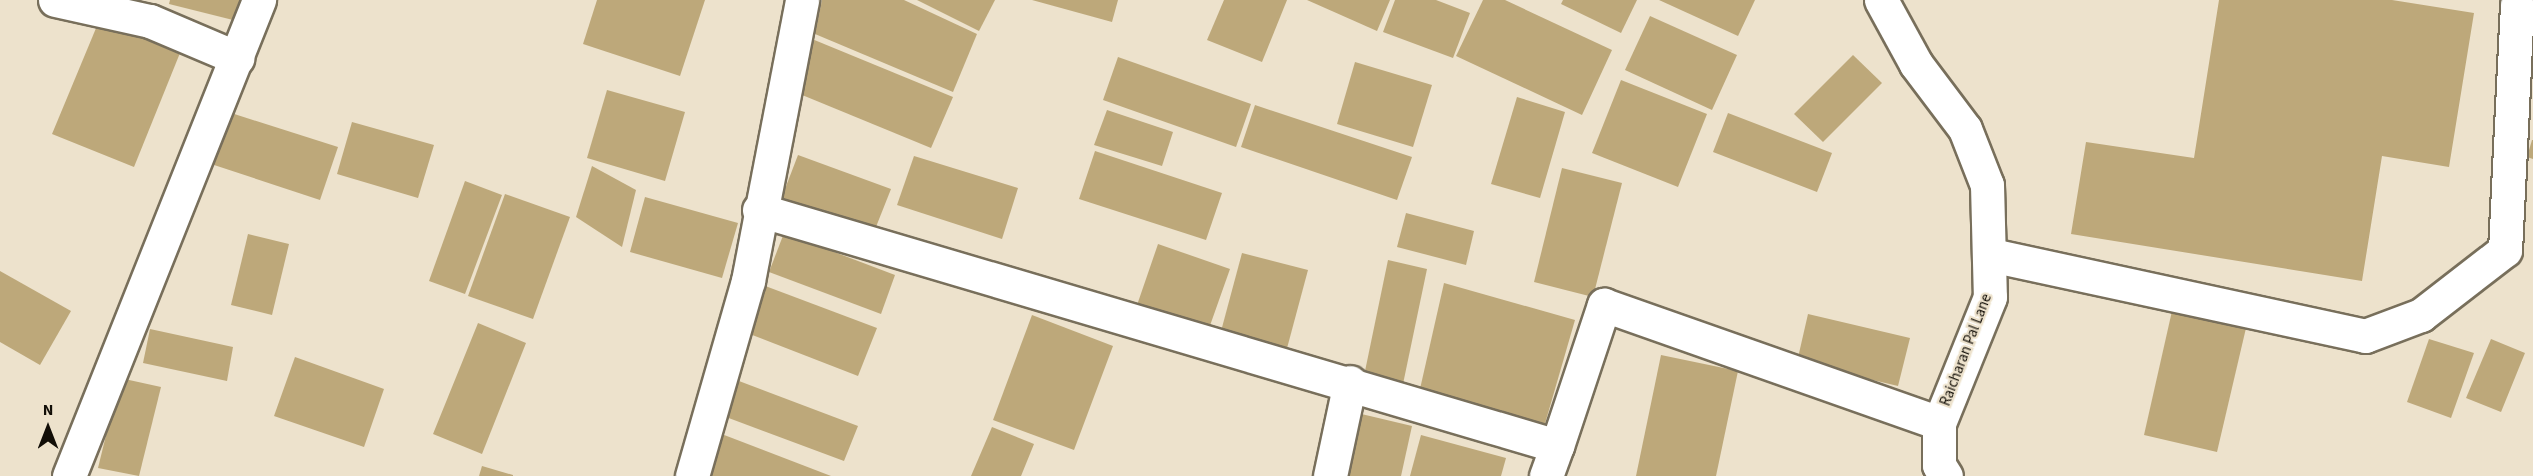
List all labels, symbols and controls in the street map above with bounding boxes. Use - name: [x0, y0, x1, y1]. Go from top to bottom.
- street label: Raicharan Pal Lane: [1936, 291, 1996, 409]
- north arrow: [18, 398, 78, 458]
- text: N: [43, 399, 53, 421]

